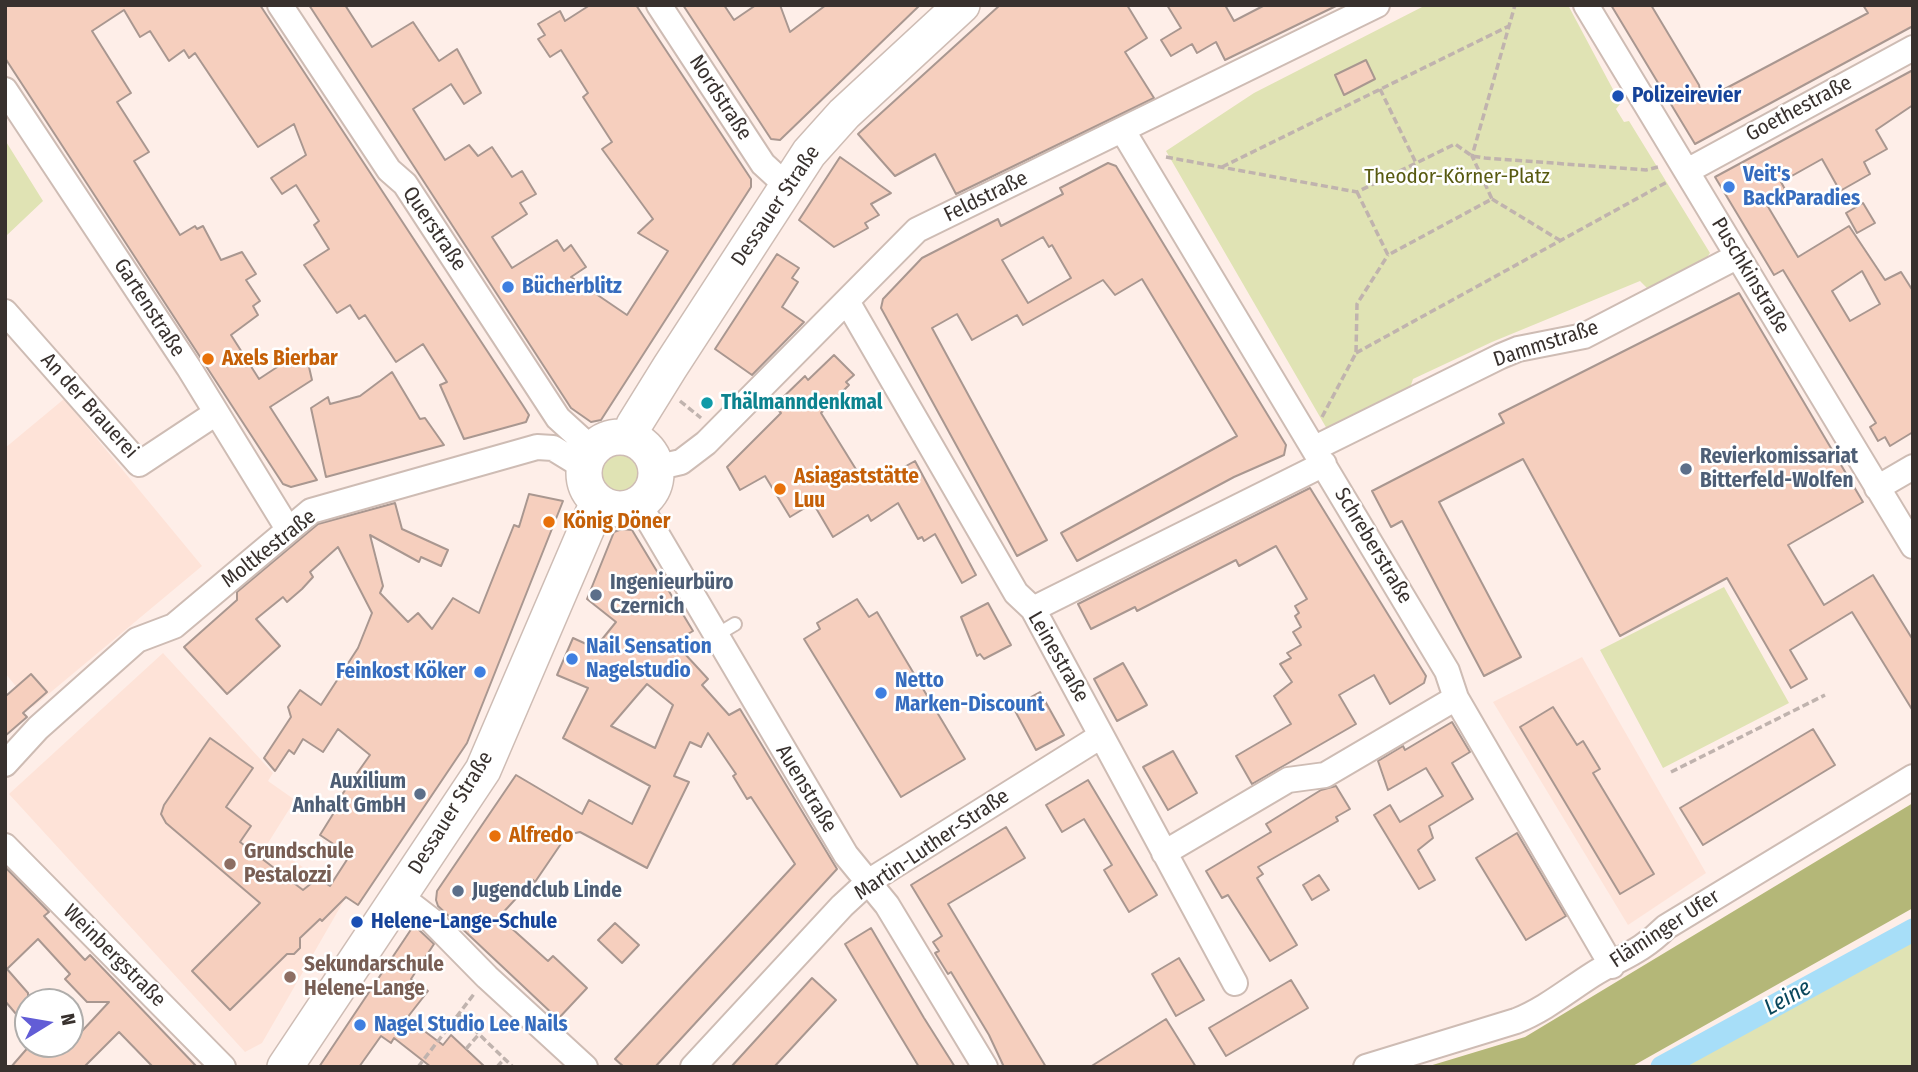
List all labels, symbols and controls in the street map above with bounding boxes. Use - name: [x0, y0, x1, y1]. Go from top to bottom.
- street label: Nordstraße: [683, 51, 757, 145]
- street label: Goethestraße: [1742, 71, 1856, 147]
- place label: Polizeirevier: [1632, 83, 1741, 109]
- marker: Polizeirevier: [1610, 88, 1626, 104]
- street label: Dessauer Straße: [726, 141, 826, 271]
- place label: Veit's BackParadies: [1743, 162, 1860, 212]
- park label: Theodor-Körner-Platz: [1364, 164, 1550, 190]
- street label: Feldstraße: [940, 166, 1032, 228]
- marker: Veit's BackParadies: [1721, 179, 1737, 195]
- street label: Querstraße: [397, 182, 471, 276]
- street label: Puschkinstraße: [1705, 213, 1795, 339]
- street label: Gartenstraße: [108, 254, 190, 362]
- place label: Bücherblitz: [522, 274, 622, 300]
- marker: Bücherblitz: [500, 279, 516, 295]
- street label: Dammstraße: [1490, 315, 1602, 373]
- place label: Axels Bierbar: [222, 346, 338, 372]
- street label: An der Brauerei: [35, 348, 143, 464]
- marker: Axels Bierbar: [200, 351, 216, 367]
- place label: Thälmanndenkmal: [721, 390, 882, 416]
- marker: Thälmanndenkmal: [699, 395, 715, 411]
- place label: Revierkomissariat Bitterfeld-Wolfen: [1700, 444, 1858, 494]
- marker: Revierkomissariat Bitterfeld-Wolfen: [1678, 461, 1694, 477]
- place label: Asiagaststätte Luu: [794, 464, 919, 514]
- marker: Asiagaststätte Luu: [772, 481, 788, 497]
- street label: Schreberstraße: [1329, 484, 1417, 608]
- street label: Moltkestraße: [217, 504, 321, 594]
- place label: König Döner: [563, 509, 670, 535]
- marker: König Döner: [541, 514, 557, 530]
- place label: Ingenieurbüro Czernich: [610, 570, 734, 620]
- marker: Ingenieurbüro Czernich: [588, 587, 604, 603]
- street label: Leinestraße: [1022, 607, 1094, 707]
- place label: Nail Sensation Nagelstudio: [586, 634, 712, 684]
- marker: Nail Sensation Nagelstudio: [564, 651, 580, 667]
- place label: Feinkost Köker: [336, 659, 466, 685]
- marker: Feinkost Köker: [472, 664, 488, 680]
- place label: Netto Marken-Discount: [895, 668, 1045, 718]
- marker: Netto Marken-Discount: [873, 685, 889, 701]
- street label: Auenstraße: [770, 741, 842, 837]
- street label: Dessauer Straße: [403, 747, 499, 879]
- place label: Auxilium Anhalt GmbH: [292, 769, 406, 819]
- street label: Martin-Luther-Straße: [850, 784, 1014, 906]
- marker: Auxilium Anhalt GmbH: [412, 786, 428, 802]
- place label: Alfredo: [509, 823, 573, 849]
- marker: Alfredo: [487, 828, 503, 844]
- place label: Grundschule Pestalozzi: [244, 839, 354, 889]
- marker: Grundschule Pestalozzi: [222, 856, 238, 872]
- place label: Jugendclub Linde: [472, 878, 622, 904]
- marker: Jugendclub Linde: [450, 883, 466, 899]
- street label: Fläminger Ufer: [1605, 884, 1725, 974]
- street label: Weinbergstraße: [57, 899, 171, 1013]
- place label: Helene-Lange-Schule: [371, 909, 557, 935]
- marker: Helene-Lange-Schule: [349, 914, 365, 930]
- place label: Sekundarschule Helene-Lange: [304, 952, 444, 1002]
- marker: Sekundarschule Helene-Lange: [282, 969, 298, 985]
- water label: Leine: [1760, 974, 1816, 1022]
- north arrow: [14, 988, 84, 1058]
- text: N: [56, 1011, 81, 1027]
- place label: Nagel Studio Lee Nails: [374, 1012, 568, 1038]
- marker: Nagel Studio Lee Nails: [352, 1017, 368, 1033]

